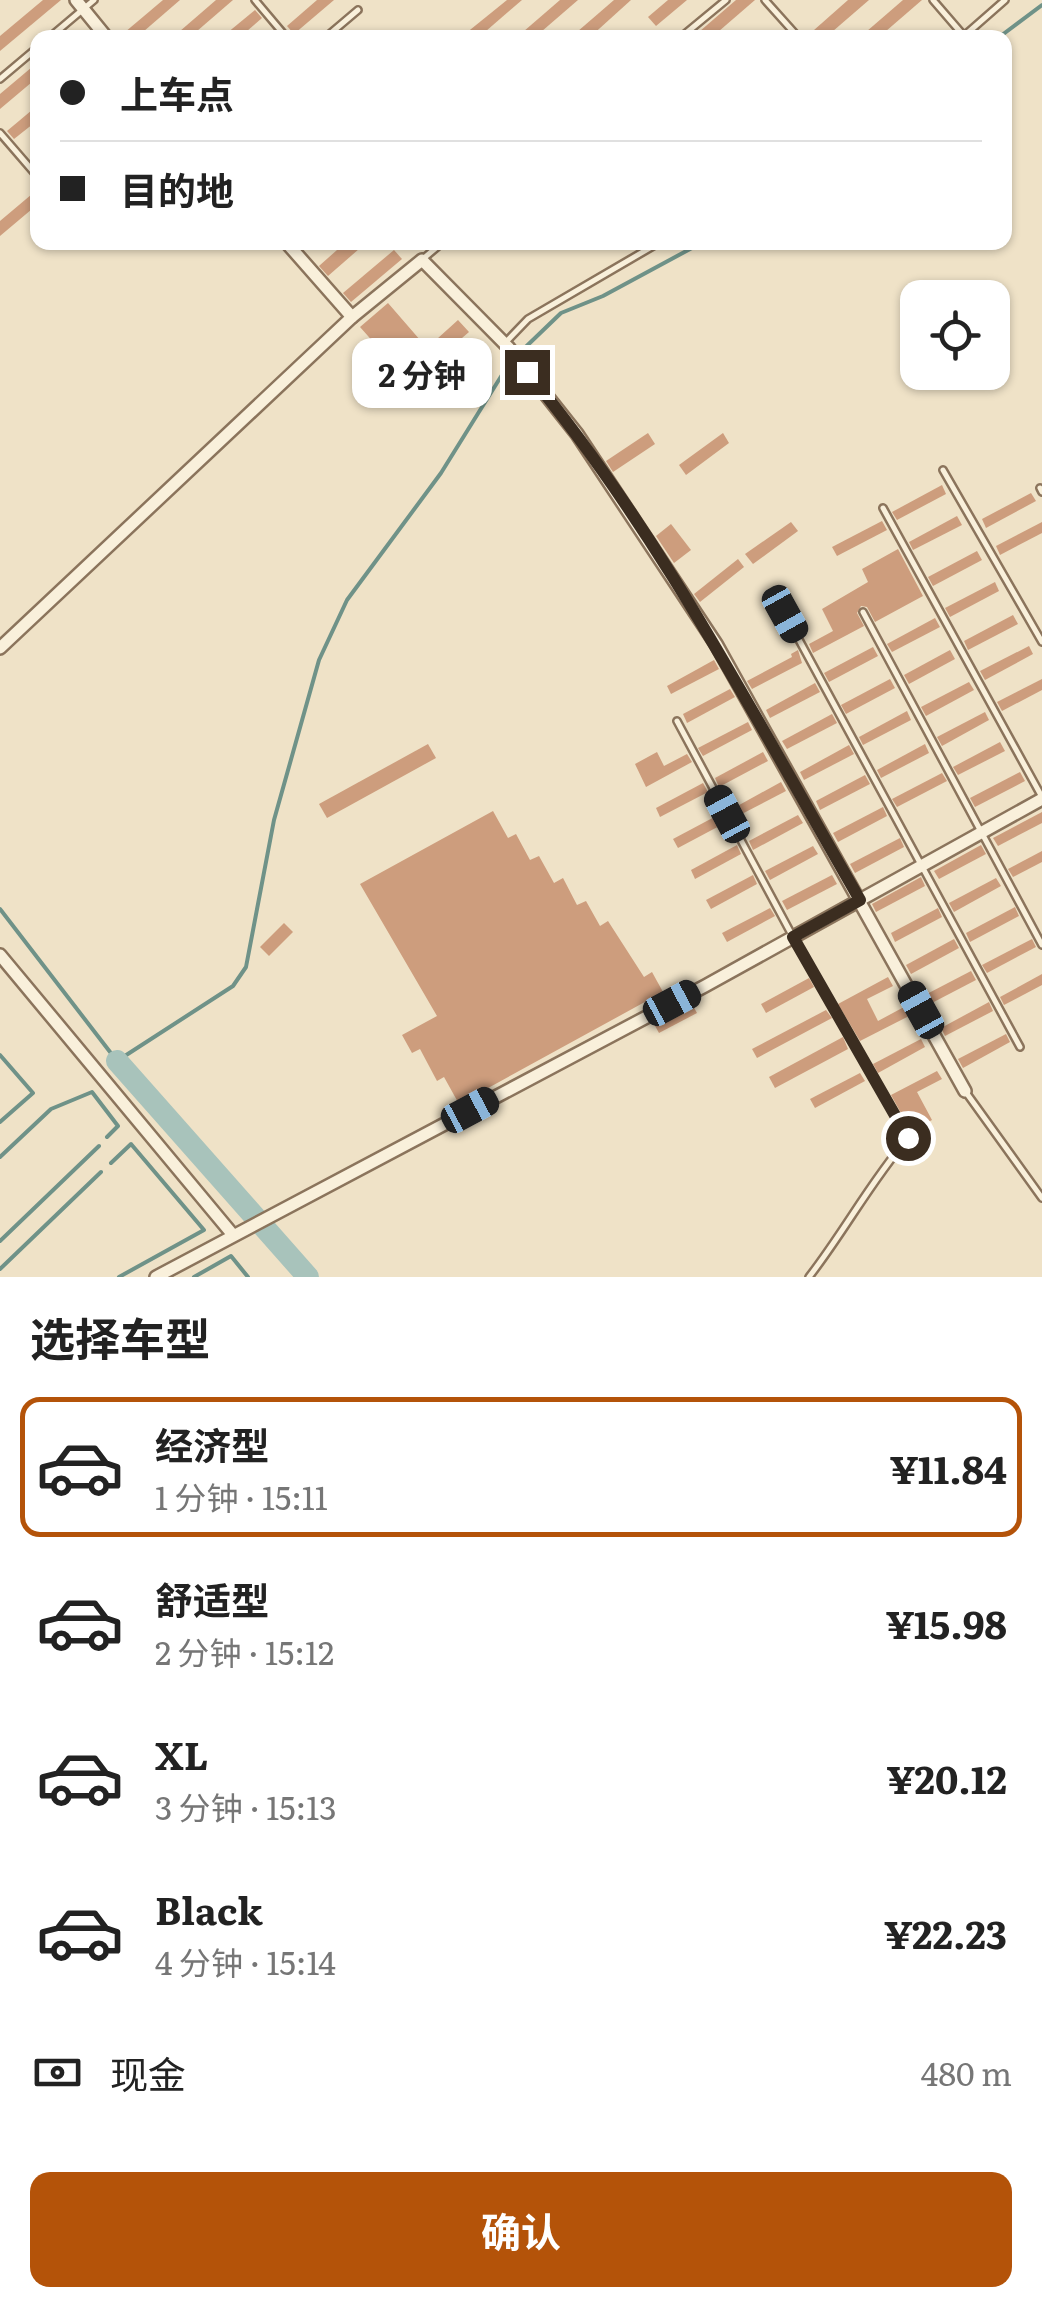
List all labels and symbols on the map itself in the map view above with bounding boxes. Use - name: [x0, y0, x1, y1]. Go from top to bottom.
- callout: 2 分钟: [352, 337, 492, 407]
- route end: [505, 350, 550, 395]
- car: [757, 580, 813, 648]
- car: [700, 780, 754, 848]
- car: [638, 976, 706, 1030]
- car: [893, 976, 949, 1044]
- car: [436, 1083, 504, 1137]
- route start: [886, 1116, 931, 1161]

